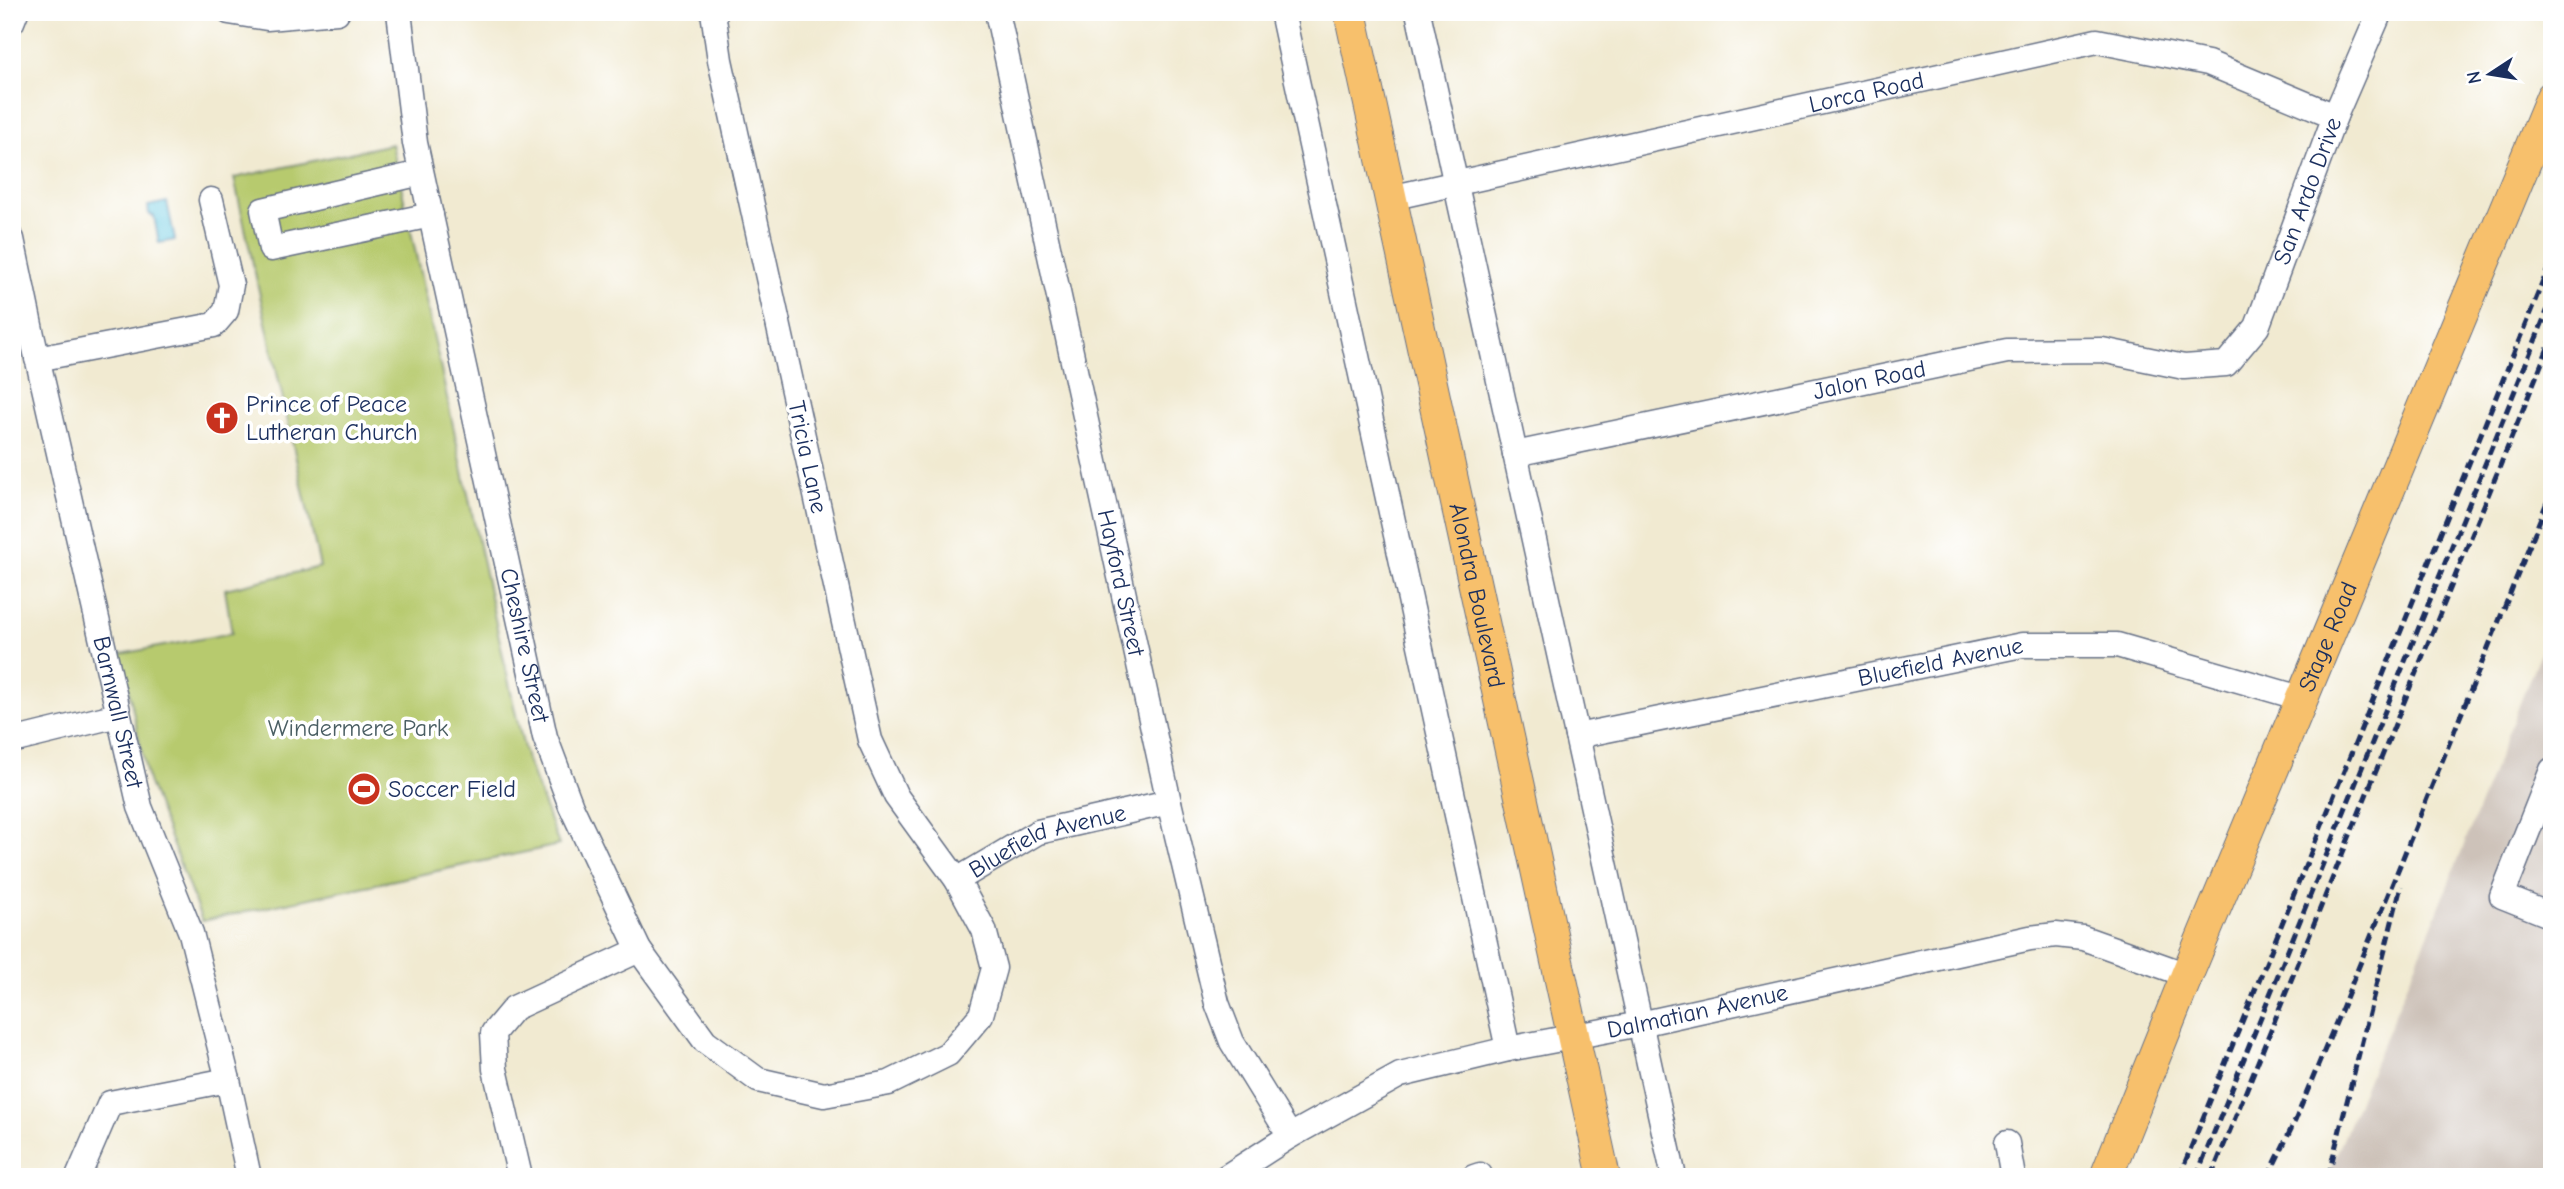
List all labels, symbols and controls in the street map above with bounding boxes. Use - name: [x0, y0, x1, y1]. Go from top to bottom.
- north arrow: [2456, 38, 2526, 108]
- street label: Lorca Road: [1806, 66, 1927, 119]
- text: N: [2462, 69, 2486, 86]
- street label: San Ardo Drive: [2267, 113, 2347, 268]
- street label: Jalon Road: [1810, 354, 1928, 405]
- place label: Prince of Peace Lutheran Church: [246, 390, 418, 446]
- street label: Tricia Lane: [782, 398, 834, 516]
- church icon: Prince of Peace Lutheran Church: [203, 399, 241, 437]
- street label: Alondra Boulevard: [1443, 500, 1511, 690]
- street label: Hayford Street: [1092, 507, 1151, 660]
- street label: Cheshire Street: [494, 565, 556, 726]
- street label: Stage Road: [2292, 578, 2363, 696]
- street label: Bluefield Avenue: [1855, 631, 2025, 692]
- street label: Barnwall Street: [87, 633, 150, 792]
- park label: Windermere Park: [268, 714, 449, 742]
- sports icon: Soccer Field: [345, 770, 383, 808]
- place label: Soccer Field: [388, 775, 516, 803]
- street label: Bluefield Avenue: [964, 798, 1129, 884]
- street label: Dalmatian Avenue: [1605, 978, 1790, 1044]

